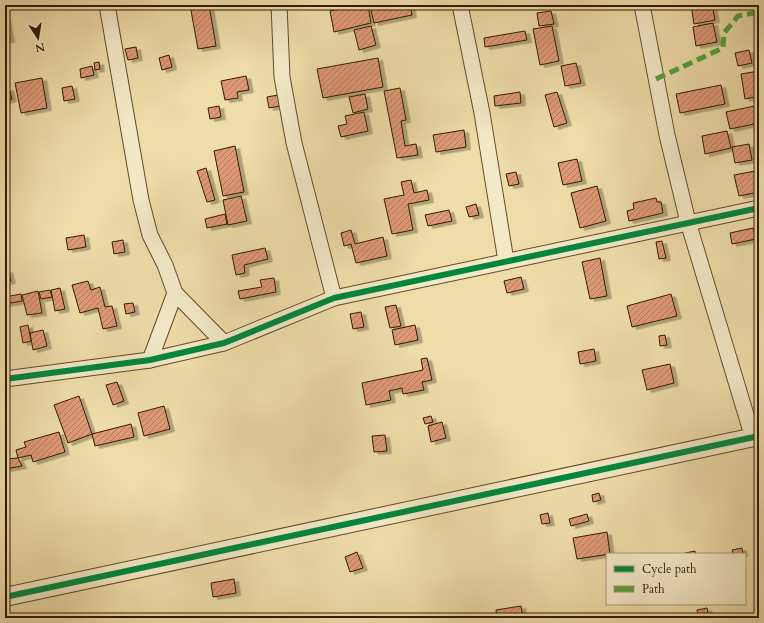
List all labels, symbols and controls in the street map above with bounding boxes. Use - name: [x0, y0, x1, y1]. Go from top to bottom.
- north arrow: [18, 18, 58, 58]
- text: N: [33, 39, 46, 56]
- legend: [606, 553, 746, 605]
- text: Cycle path: [642, 561, 697, 577]
- text: Path: [642, 581, 665, 597]

